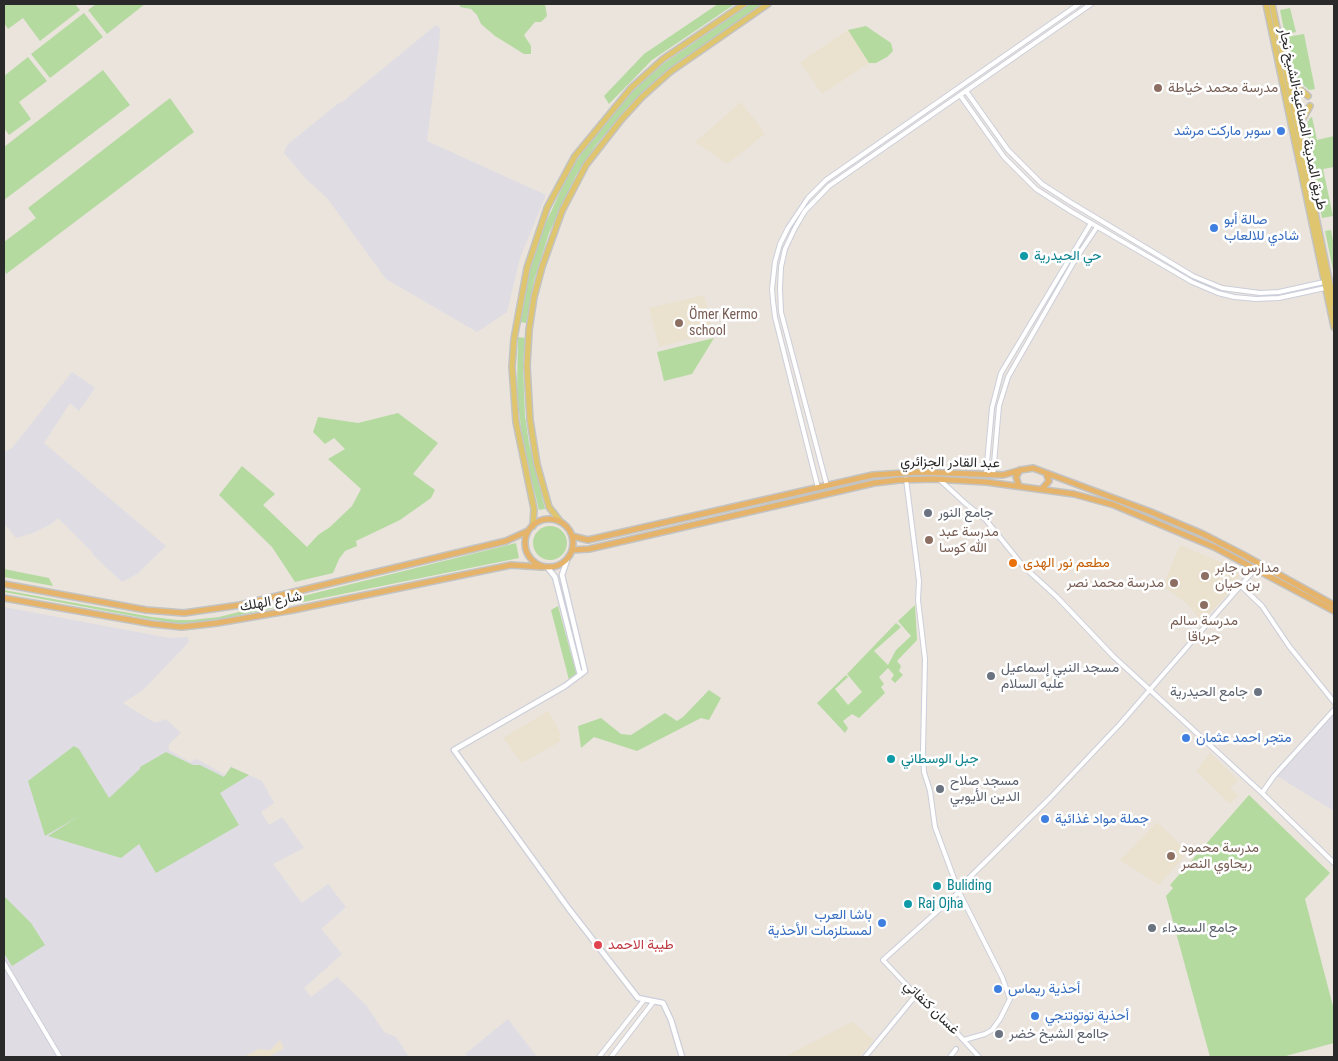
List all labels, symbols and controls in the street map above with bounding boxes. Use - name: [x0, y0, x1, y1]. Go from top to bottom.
- street label: طريق المدينة الصناعية-الشيخ نجار: [1274, 26, 1330, 212]
- place label: مدرسة محمد خياطة: [1168, 80, 1278, 96]
- marker: مدرسة محمد خياطة: [1152, 82, 1164, 94]
- place label: سوبر ماركت مرشد: [1174, 123, 1271, 139]
- marker: سوبر ماركت مرشد: [1275, 125, 1287, 137]
- place label: صالة أبو شادي للالعاب: [1224, 212, 1299, 244]
- marker: صالة أبو شادي للالعاب: [1208, 222, 1220, 234]
- place label: حي الحيدرية: [1034, 248, 1101, 264]
- marker: حي الحيدرية: [1018, 250, 1030, 262]
- place label: Ömer Kermo school: [689, 307, 758, 340]
- marker: Ömer Kermo school: [673, 317, 685, 329]
- street label: عبد القادر الجزائري: [900, 454, 1000, 472]
- place label: جامع النور: [938, 505, 993, 521]
- marker: جامع النور: [922, 507, 934, 519]
- place label: مدرسة عبد الله كوسا: [939, 524, 999, 556]
- marker: مدرسة عبد الله كوسا: [923, 534, 935, 546]
- place label: مطعم نور الهدى: [1023, 555, 1110, 571]
- marker: مطعم نور الهدى: [1007, 557, 1019, 569]
- place label: مدارس جابر بن حيان: [1215, 560, 1279, 592]
- marker: مدارس جابر بن حيان: [1199, 570, 1211, 582]
- place label: مدرسة محمد نصر: [1067, 575, 1164, 591]
- marker: مدرسة محمد نصر: [1168, 577, 1180, 589]
- street label: شارع الهلك: [239, 588, 303, 616]
- marker: مدرسة سالم جرباقا: [1198, 599, 1210, 611]
- place label: مدرسة سالم جرباقا: [1170, 613, 1238, 646]
- place label: مسجد النبي إسماعيل عليه السلام: [1001, 660, 1119, 692]
- marker: مسجد النبي إسماعيل عليه السلام: [985, 670, 997, 682]
- place label: جامع الحيدرية: [1170, 684, 1248, 700]
- marker: جامع الحيدرية: [1252, 686, 1264, 698]
- place label: متجر احمد عثمان: [1196, 730, 1291, 746]
- marker: متجر احمد عثمان: [1180, 732, 1192, 744]
- place label: جبل الوسطاني: [901, 751, 979, 767]
- marker: جبل الوسطاني: [885, 753, 897, 765]
- place label: مسجد صلاح الدين الأيوبي: [950, 773, 1020, 806]
- marker: مسجد صلاح الدين الأيوبي: [934, 783, 946, 795]
- place label: جملة مواد غذائية: [1055, 811, 1149, 827]
- marker: جملة مواد غذائية: [1039, 813, 1051, 825]
- place label: مدرسة محمود ريحاوي النصر: [1181, 840, 1259, 872]
- marker: مدرسة محمود ريحاوي النصر: [1165, 850, 1177, 862]
- place label: Buliding: [947, 878, 992, 894]
- marker: Buliding: [931, 880, 943, 892]
- place label: Raj Ojha: [918, 896, 964, 912]
- marker: Raj Ojha: [902, 898, 914, 910]
- place label: باشا العرب لمستلزمات الأحذية: [768, 907, 872, 940]
- marker: باشا العرب لمستلزمات الأحذية: [876, 917, 888, 929]
- place label: جامع السعداء: [1162, 920, 1238, 936]
- marker: جامع السعداء: [1146, 922, 1158, 934]
- place label: طيبة الاحمد: [608, 937, 674, 953]
- marker: طيبة الاحمد: [592, 939, 604, 951]
- street label: غسان كنفاتي: [900, 978, 962, 1038]
- place label: أحذية ريماس: [1008, 981, 1080, 997]
- marker: أحذية ريماس: [992, 983, 1004, 995]
- place label: أحذية توتوتنجي: [1045, 1008, 1129, 1024]
- marker: أحذية توتوتنجي: [1029, 1010, 1041, 1022]
- place label: جاامع الشيخ خضر: [1009, 1026, 1109, 1042]
- marker: جاامع الشيخ خضر: [993, 1028, 1005, 1040]

